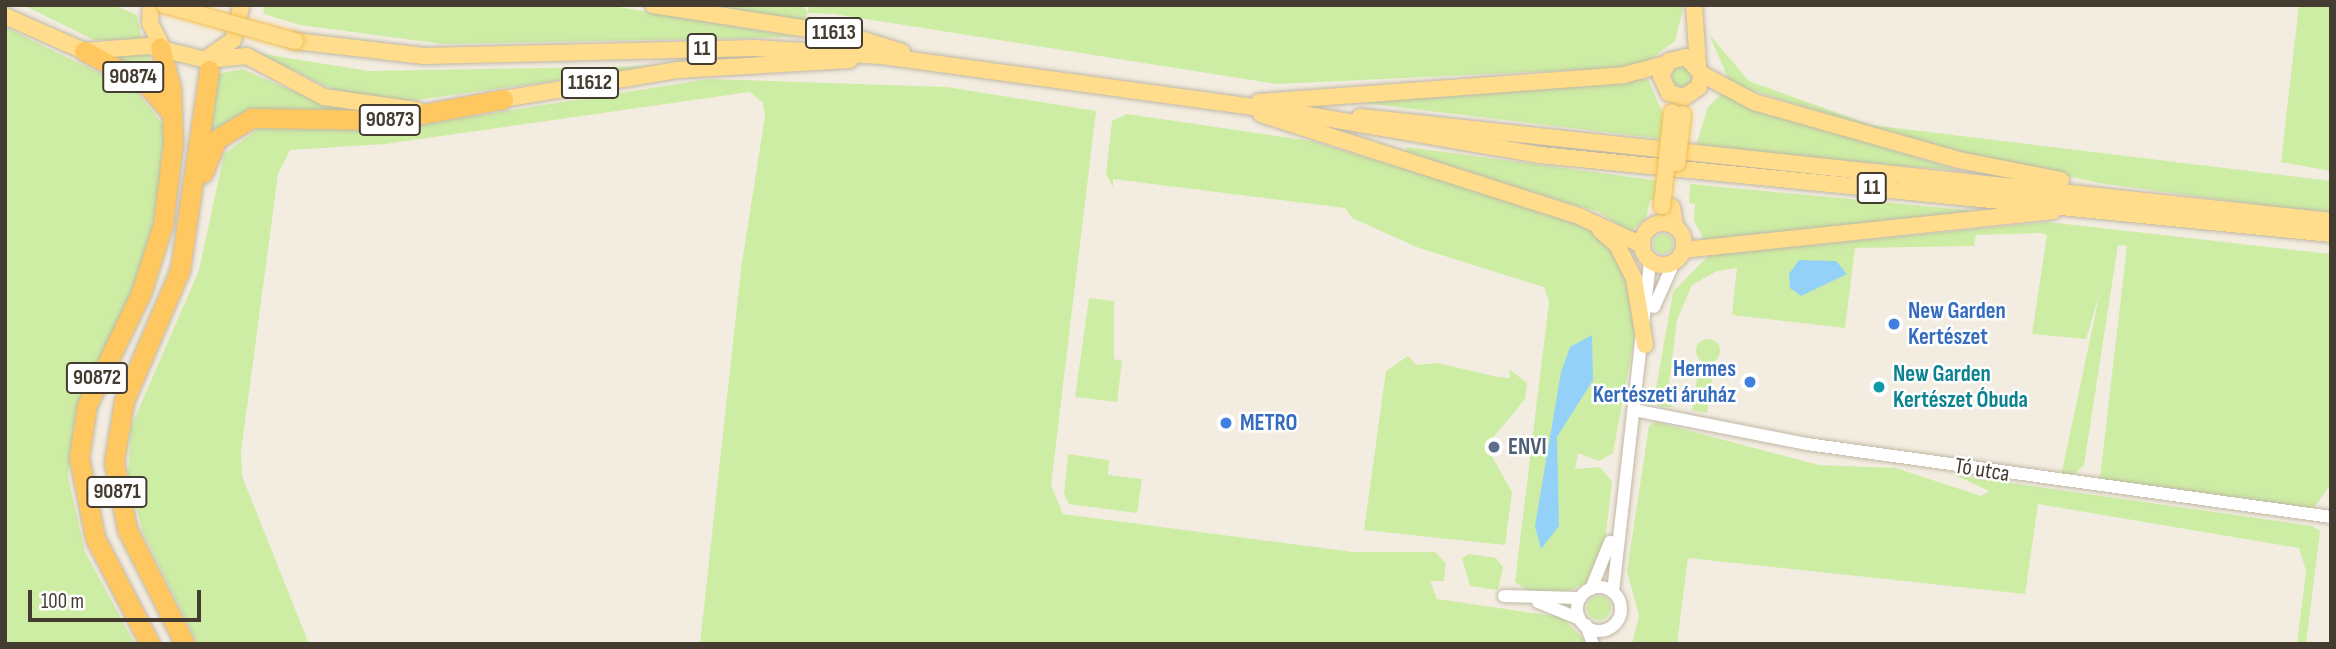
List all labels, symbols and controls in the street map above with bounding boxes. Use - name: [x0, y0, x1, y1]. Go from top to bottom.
- road number: 11613: [804, 16, 864, 50]
- road number: 11: [686, 32, 718, 66]
- road number: 90874: [102, 60, 164, 94]
- road number: 11612: [560, 66, 620, 100]
- road number: 90873: [358, 102, 422, 138]
- road number: 11: [1856, 170, 1888, 206]
- place label: New Garden Kertészet: [1908, 297, 2006, 351]
- marker: New Garden Kertészet: [1886, 316, 1902, 332]
- place label: Hermes Kertészeti áruház: [1593, 355, 1736, 409]
- road number: 90872: [66, 360, 128, 396]
- place label: New Garden Kertészet Óbuda: [1893, 360, 2028, 414]
- marker: Hermes Kertészeti áruház: [1742, 374, 1758, 390]
- marker: New Garden Kertészet Óbuda: [1871, 379, 1887, 395]
- place label: METRO: [1240, 409, 1298, 437]
- marker: METRO: [1218, 415, 1234, 431]
- place label: ENVI: [1508, 433, 1547, 461]
- marker: ENVI: [1486, 439, 1502, 455]
- street label: Tó utca: [1953, 452, 2011, 488]
- road number: 90871: [86, 475, 148, 510]
- scale bar: [32, 576, 205, 620]
- text: 100 m: [41, 589, 84, 614]

